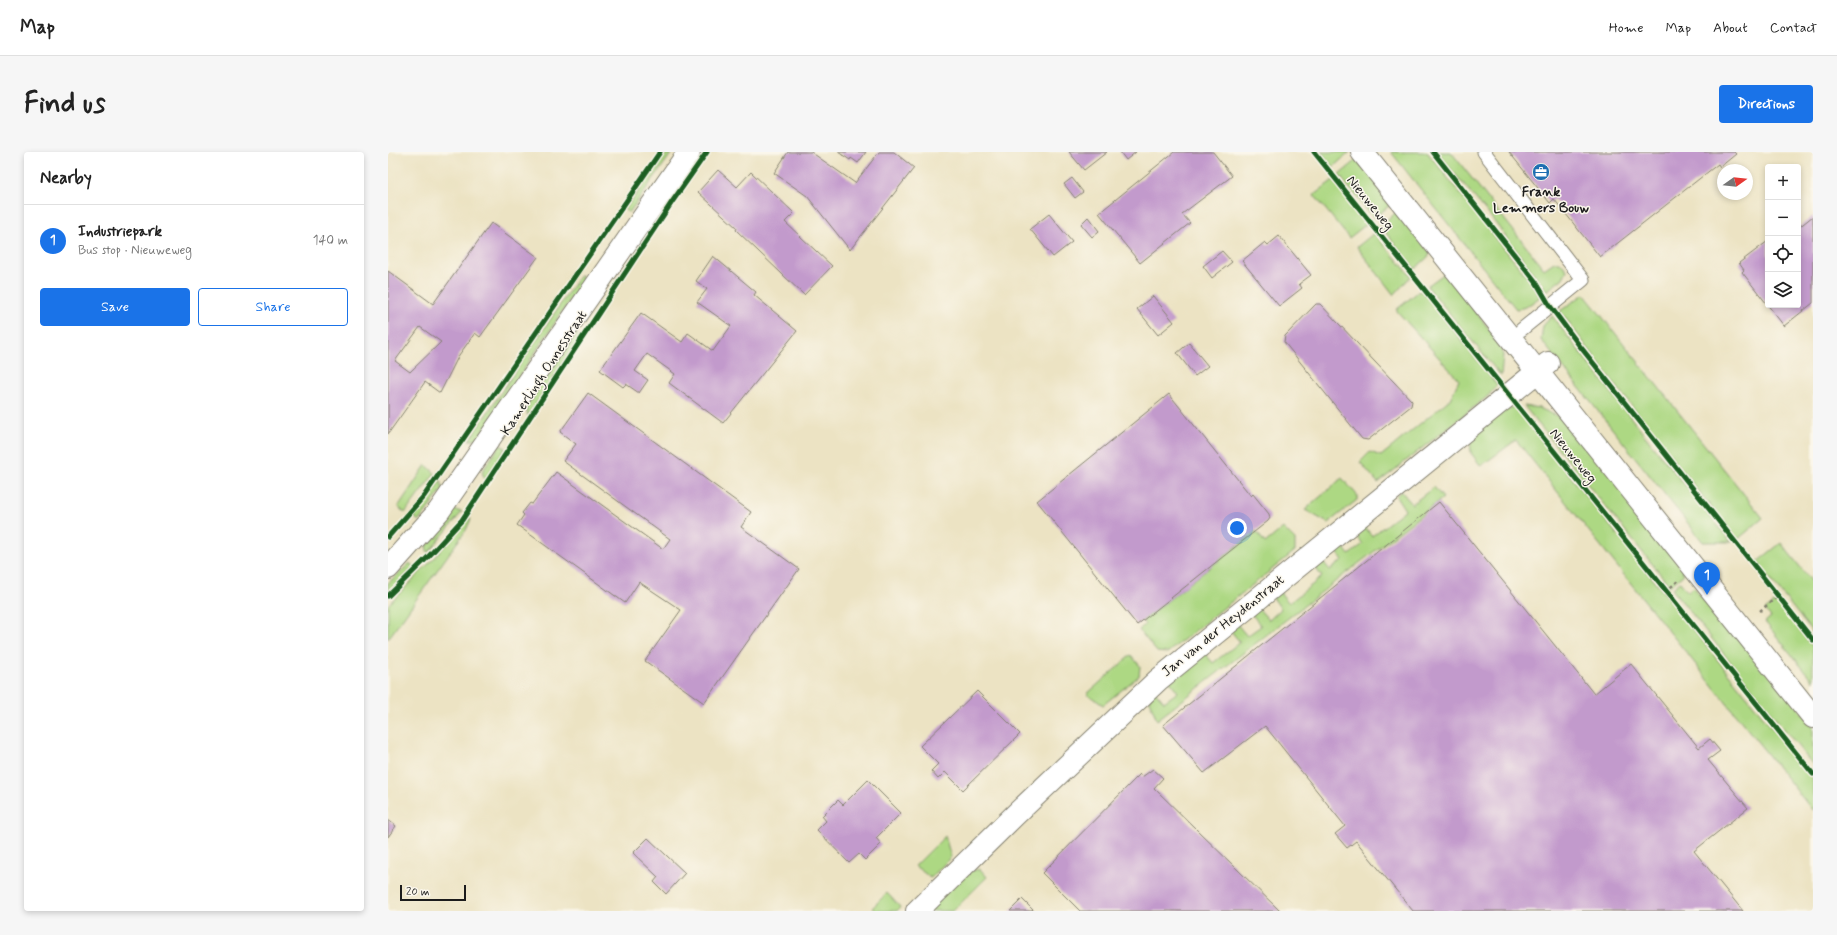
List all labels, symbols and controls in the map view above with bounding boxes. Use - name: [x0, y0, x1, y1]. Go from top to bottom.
- text: Map: [20, 15, 55, 40]
- text: Home: [1609, 19, 1643, 37]
- text: Map: [1665, 19, 1691, 37]
- text: About: [1713, 19, 1748, 37]
- text: Contact: [1770, 19, 1817, 37]
- button: Directions: [1719, 85, 1813, 123]
- text: Find us: [24, 86, 105, 123]
- office icon: Frank Lemmers Bouw: [1531, 162, 1551, 182]
- north arrow: [1717, 164, 1753, 200]
- map controls: [1765, 164, 1801, 308]
- button: +: [1765, 164, 1801, 200]
- text: Nearby: [40, 167, 92, 189]
- street label: Nieuweweg: [1342, 172, 1398, 235]
- place label: Frank Lemmers Bouw: [1493, 183, 1589, 217]
- button: −: [1765, 200, 1801, 236]
- text: Industriepark: [78, 222, 162, 242]
- text: 1: [50, 232, 56, 249]
- text: 140 m: [313, 232, 348, 249]
- button: locate: [1765, 236, 1801, 272]
- text: Bus stop · Nieuweweg: [78, 242, 192, 259]
- button: layers: [1765, 272, 1801, 308]
- button: Save: [40, 288, 190, 326]
- button: Share: [198, 288, 348, 326]
- street label: Kamerlingh Onnesstraat: [497, 307, 593, 440]
- street label: Nieuweweg: [1545, 425, 1601, 488]
- your location: [1227, 518, 1247, 538]
- pin: 1: [1694, 562, 1720, 595]
- street label: Jan van der Heydenstraat: [1158, 571, 1288, 681]
- scale bar: [400, 883, 466, 902]
- text: 20 m: [406, 885, 429, 899]

